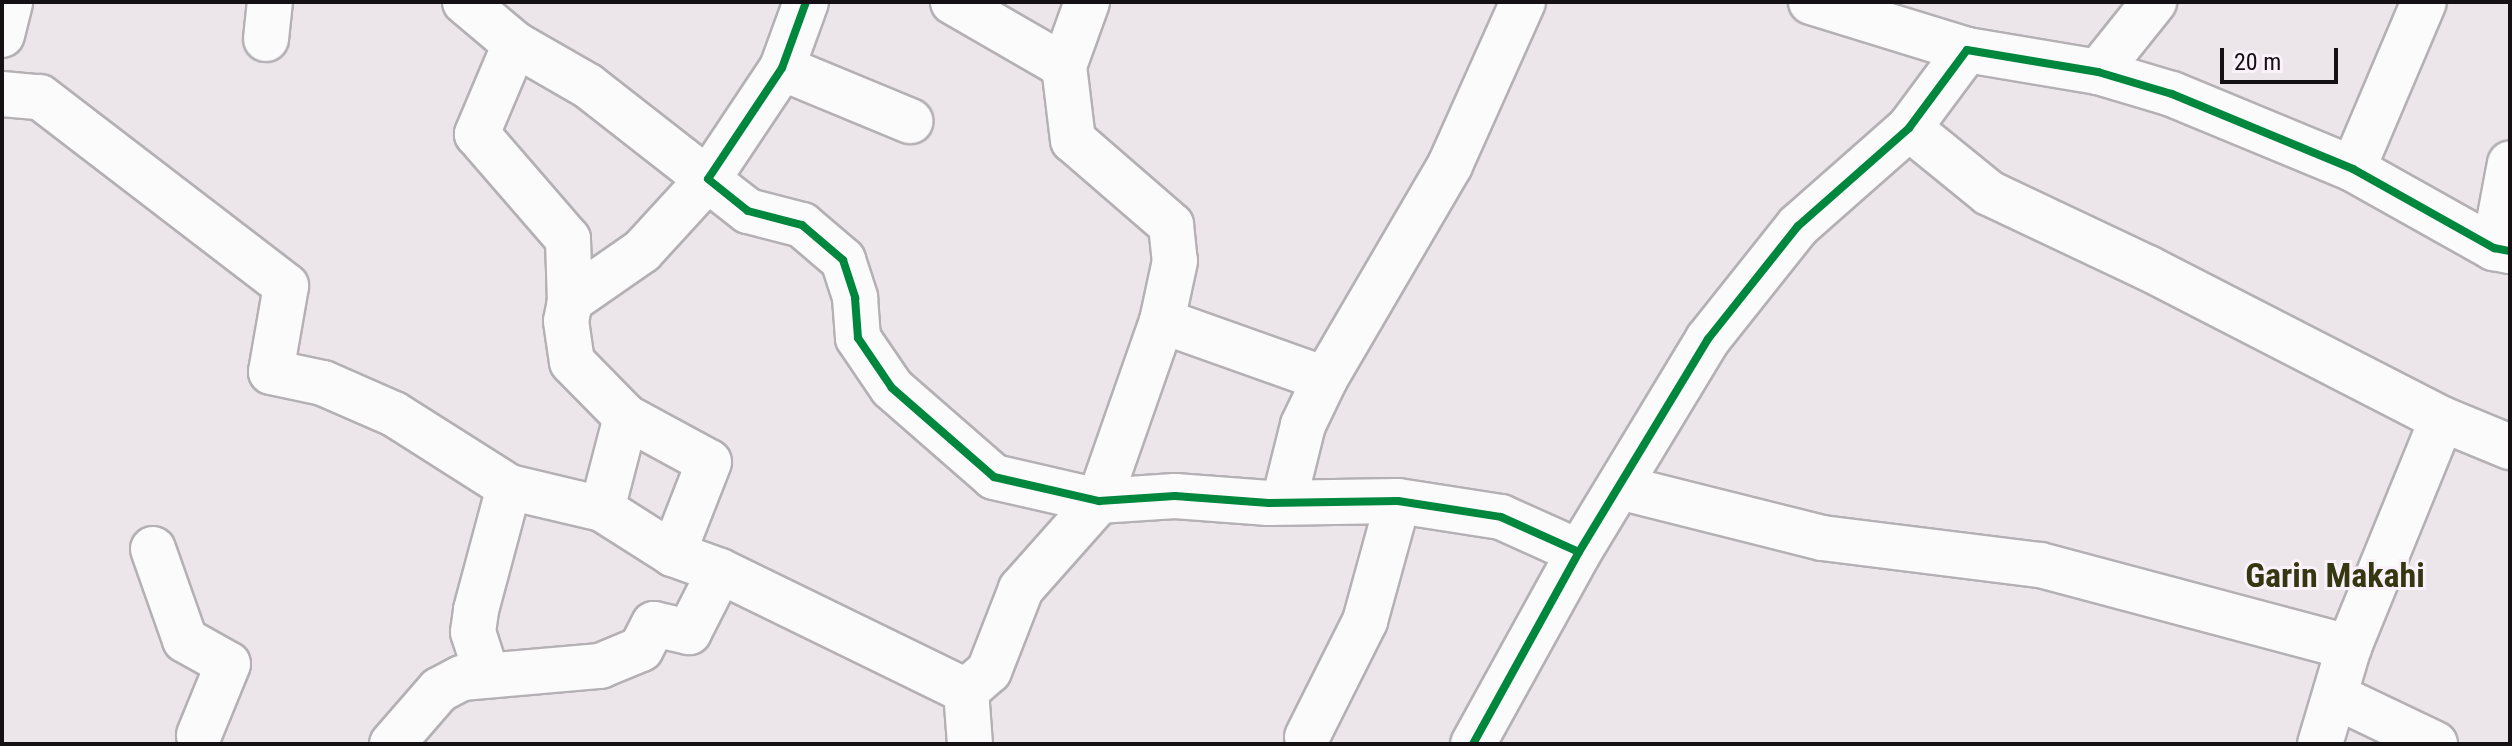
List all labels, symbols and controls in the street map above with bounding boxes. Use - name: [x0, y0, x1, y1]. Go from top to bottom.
- scale bar: [2224, 32, 2342, 82]
- text: 20 m: [2234, 48, 2281, 76]
- district label: Garin Makahi: [2245, 556, 2425, 596]

